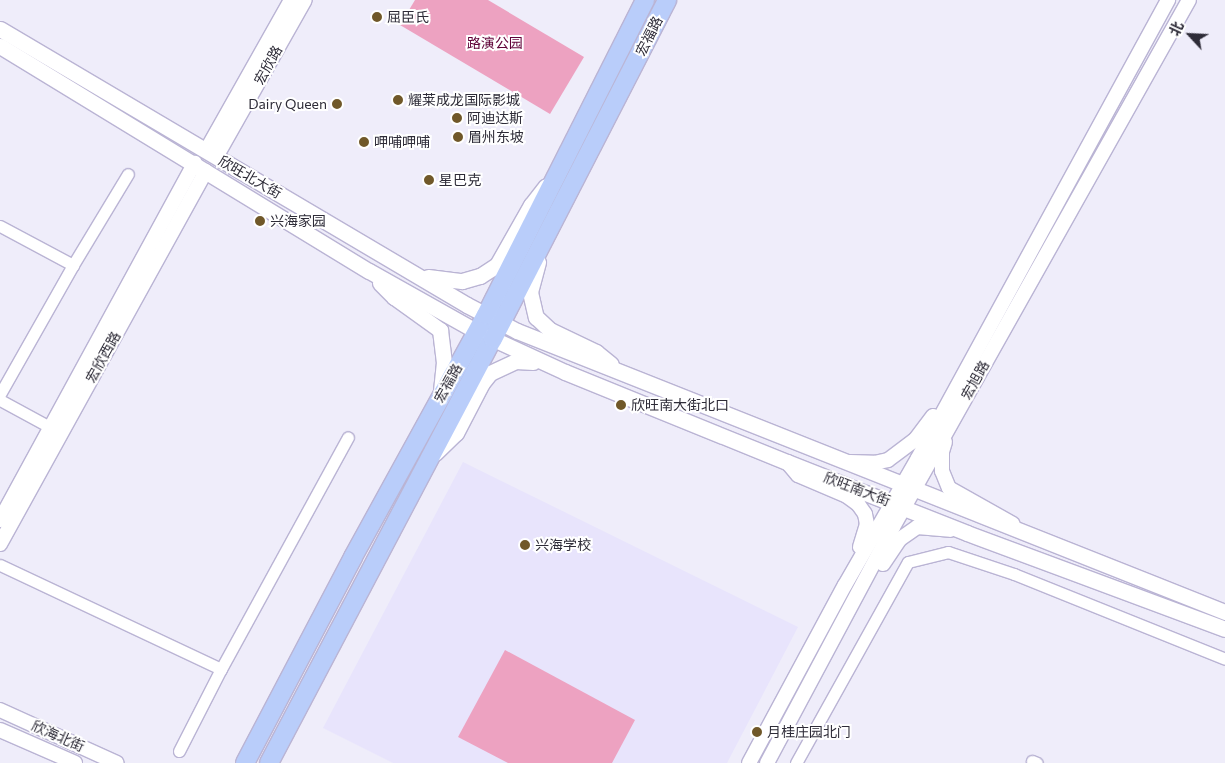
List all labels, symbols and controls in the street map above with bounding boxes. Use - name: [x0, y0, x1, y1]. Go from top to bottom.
- place label: 屈臣氏: [387, 9, 429, 25]
- north arrow: [1165, 10, 1215, 60]
- marker: 屈臣氏: [371, 11, 383, 23]
- street label: 宏福路: [632, 13, 666, 59]
- text: 北: [1165, 19, 1187, 38]
- park label: 路演公园: [467, 35, 523, 51]
- street label: 宏欣路: [250, 43, 286, 87]
- place label: 耀莱成龙国际影城: [408, 92, 520, 108]
- marker: 耀莱成龙国际影城: [392, 94, 404, 106]
- place label: Dairy Queen: [248, 96, 327, 112]
- marker: Dairy Queen: [331, 98, 343, 110]
- place label: 阿迪达斯: [467, 110, 523, 126]
- marker: 阿迪达斯: [451, 112, 463, 124]
- place label: 眉州东坡: [468, 129, 524, 145]
- marker: 眉州东坡: [452, 131, 464, 143]
- place label: 呷哺呷哺: [374, 134, 430, 150]
- marker: 呷哺呷哺: [358, 136, 370, 148]
- street label: 欣旺北大街: [215, 152, 285, 202]
- place label: 星巴克: [439, 172, 481, 188]
- marker: 星巴克: [423, 174, 435, 186]
- place label: 兴海家园: [270, 213, 326, 229]
- marker: 兴海家园: [254, 215, 266, 227]
- street label: 宏欣西路: [82, 328, 124, 386]
- street label: 宏旭路: [957, 358, 993, 402]
- street label: 宏福路: [430, 361, 466, 405]
- place label: 欣旺南大街北口: [631, 397, 729, 413]
- marker: 欣旺南大街北口: [615, 399, 627, 411]
- street label: 欣旺南大街: [821, 469, 893, 509]
- place label: 兴海学校: [535, 537, 591, 553]
- marker: 兴海学校: [519, 539, 531, 551]
- street label: 欣海北街: [29, 717, 87, 755]
- place label: 月桂庄园北门: [767, 724, 851, 740]
- marker: 月桂庄园北门: [751, 726, 763, 738]

